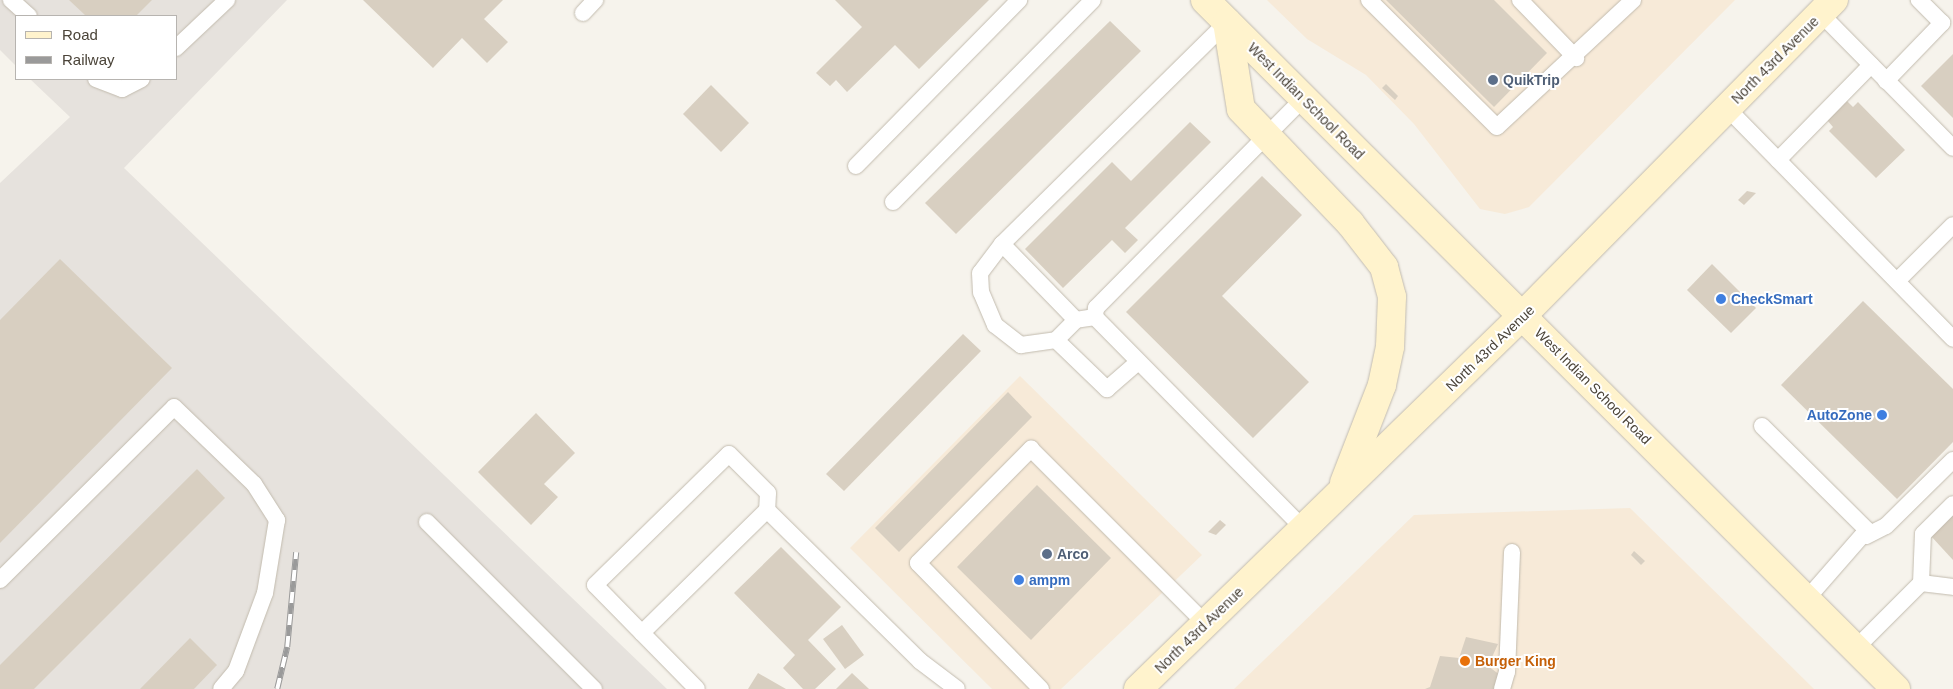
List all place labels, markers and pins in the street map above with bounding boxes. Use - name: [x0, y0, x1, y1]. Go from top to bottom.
- place label: QuikTrip: [1503, 72, 1560, 88]
- marker: QuikTrip: [1487, 74, 1499, 86]
- place label: CheckSmart: [1731, 291, 1813, 307]
- marker: CheckSmart: [1715, 293, 1727, 305]
- place label: AutoZone: [1807, 407, 1872, 423]
- marker: AutoZone: [1876, 409, 1888, 421]
- place label: Arco: [1057, 546, 1089, 562]
- marker: Arco: [1041, 548, 1053, 560]
- place label: ampm: [1029, 572, 1070, 588]
- marker: ampm: [1013, 574, 1025, 586]
- place label: Burger King: [1475, 653, 1556, 669]
- marker: Burger King: [1459, 655, 1471, 667]

